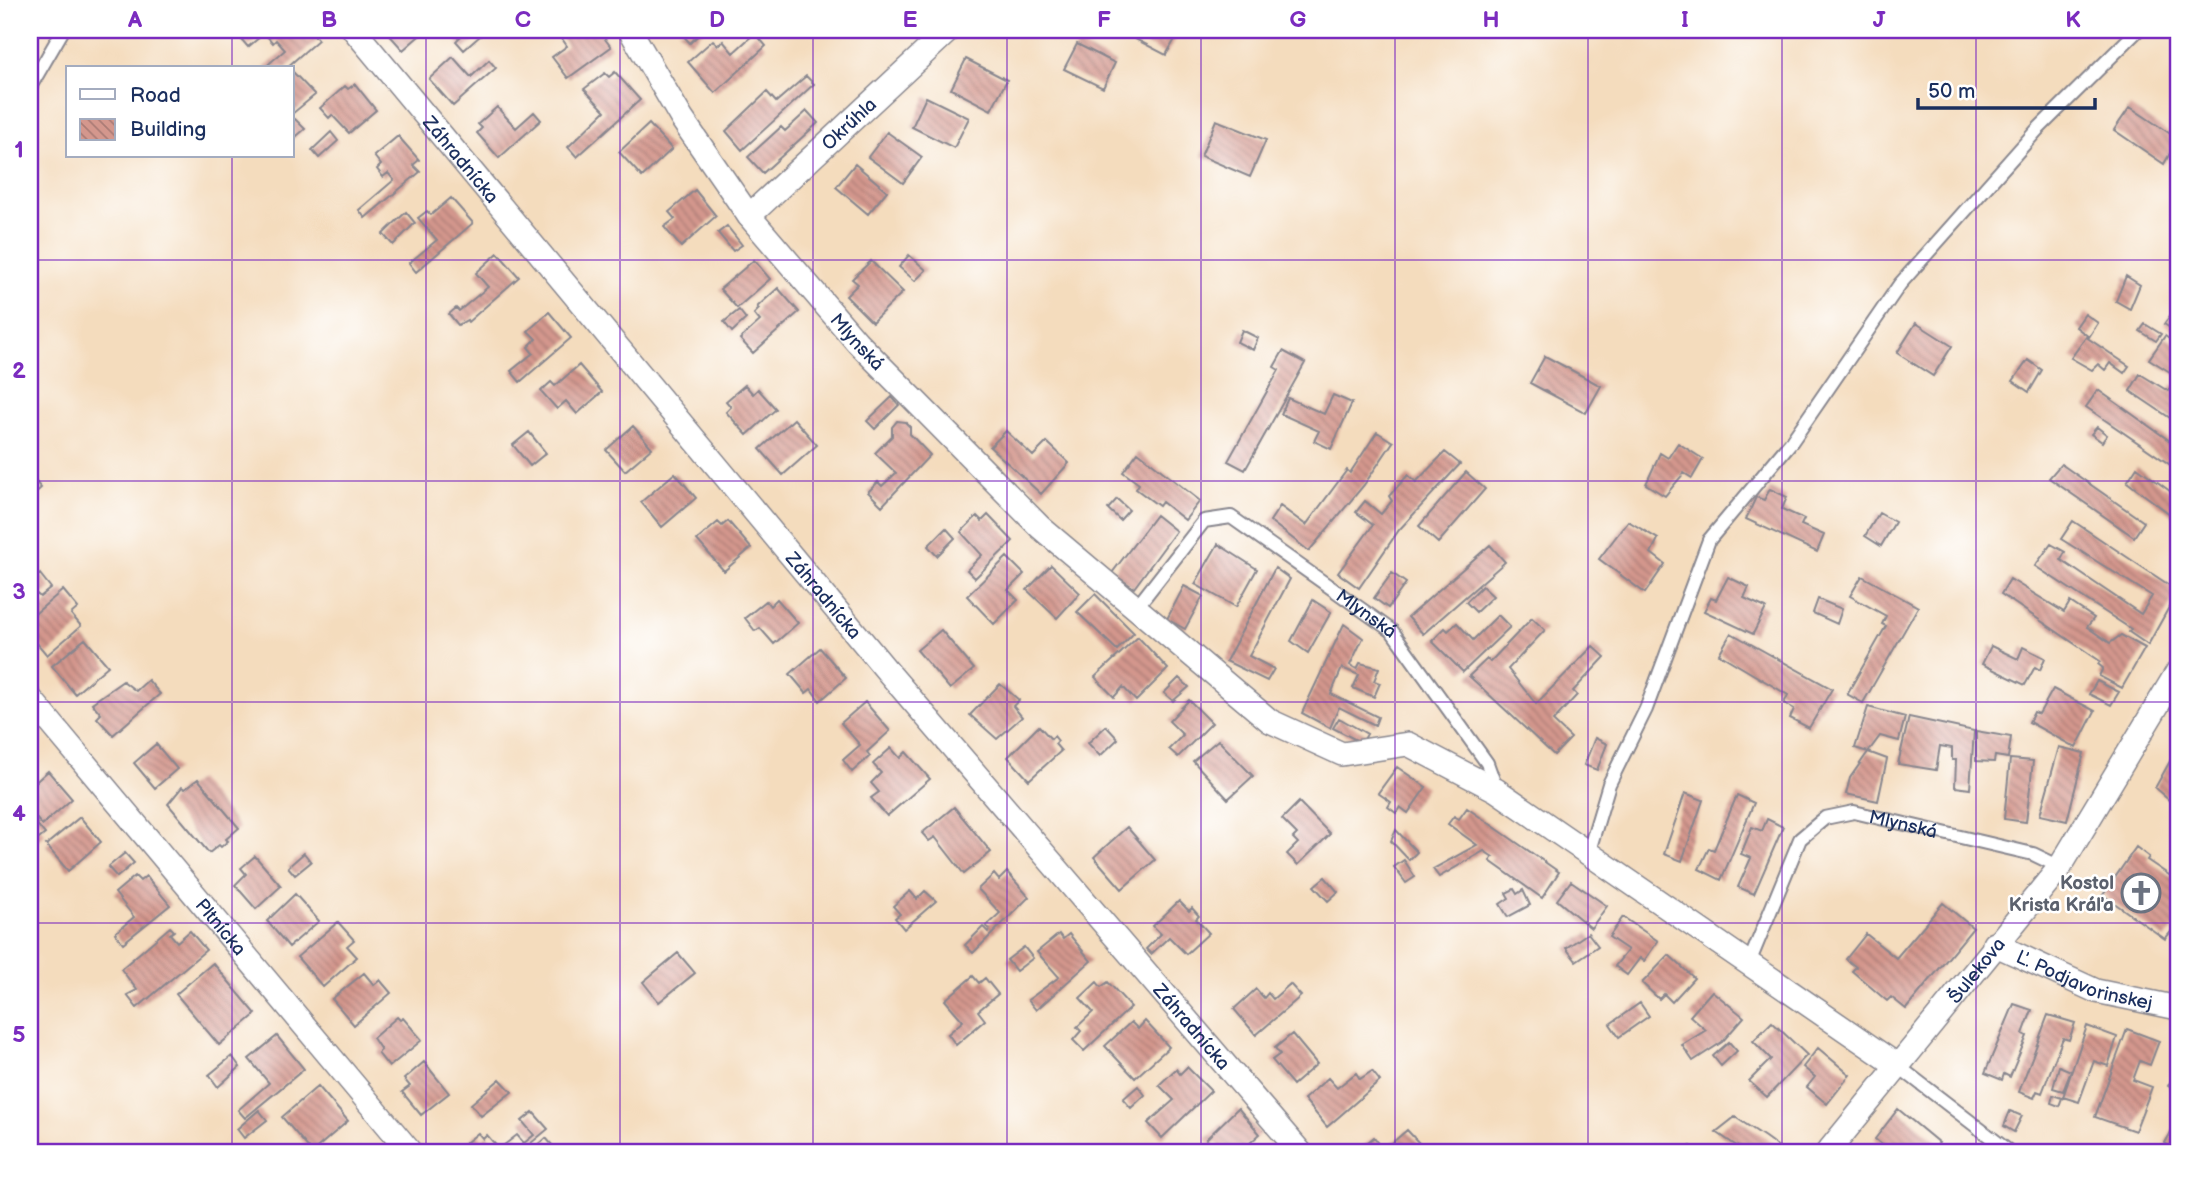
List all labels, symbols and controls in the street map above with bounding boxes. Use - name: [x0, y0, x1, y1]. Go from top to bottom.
- text: A: [127, 6, 143, 34]
- text: B: [321, 6, 337, 34]
- text: C: [515, 6, 531, 34]
- text: D: [709, 6, 725, 34]
- text: E: [903, 6, 918, 34]
- text: F: [1097, 6, 1111, 34]
- text: G: [1290, 6, 1307, 34]
- text: H: [1482, 6, 1500, 34]
- text: I: [1681, 6, 1689, 34]
- text: J: [1873, 6, 1886, 34]
- text: K: [2065, 6, 2081, 34]
- legend: [66, 66, 294, 158]
- scale bar: [1918, 66, 2094, 110]
- text: 50 m: [1928, 79, 1975, 104]
- text: Road: [130, 83, 181, 108]
- street label: Okrúhla: [817, 93, 882, 156]
- street label: Záhradnícka: [417, 111, 503, 208]
- text: Building: [130, 117, 206, 142]
- text: 1: [14, 136, 24, 164]
- street label: Mlynská: [825, 309, 888, 376]
- text: 2: [12, 357, 26, 385]
- street label: Záhradnícka: [779, 547, 866, 644]
- text: 3: [12, 578, 26, 606]
- street label: Mlynská: [1331, 585, 1401, 644]
- text: 4: [12, 800, 26, 828]
- street label: Mlynská: [1867, 806, 1939, 844]
- place label: Kostol Krista Kráľa: [2009, 872, 2114, 917]
- church icon: Kostol Krista Kráľa: [2120, 872, 2162, 914]
- street label: Pltnícka: [190, 894, 251, 961]
- street label: Šulekova: [1944, 933, 2011, 1008]
- street label: Ľ. Podjavorinskej: [2012, 946, 2154, 1015]
- street label: Záhradnícka: [1147, 979, 1234, 1075]
- text: 5: [12, 1021, 26, 1049]

